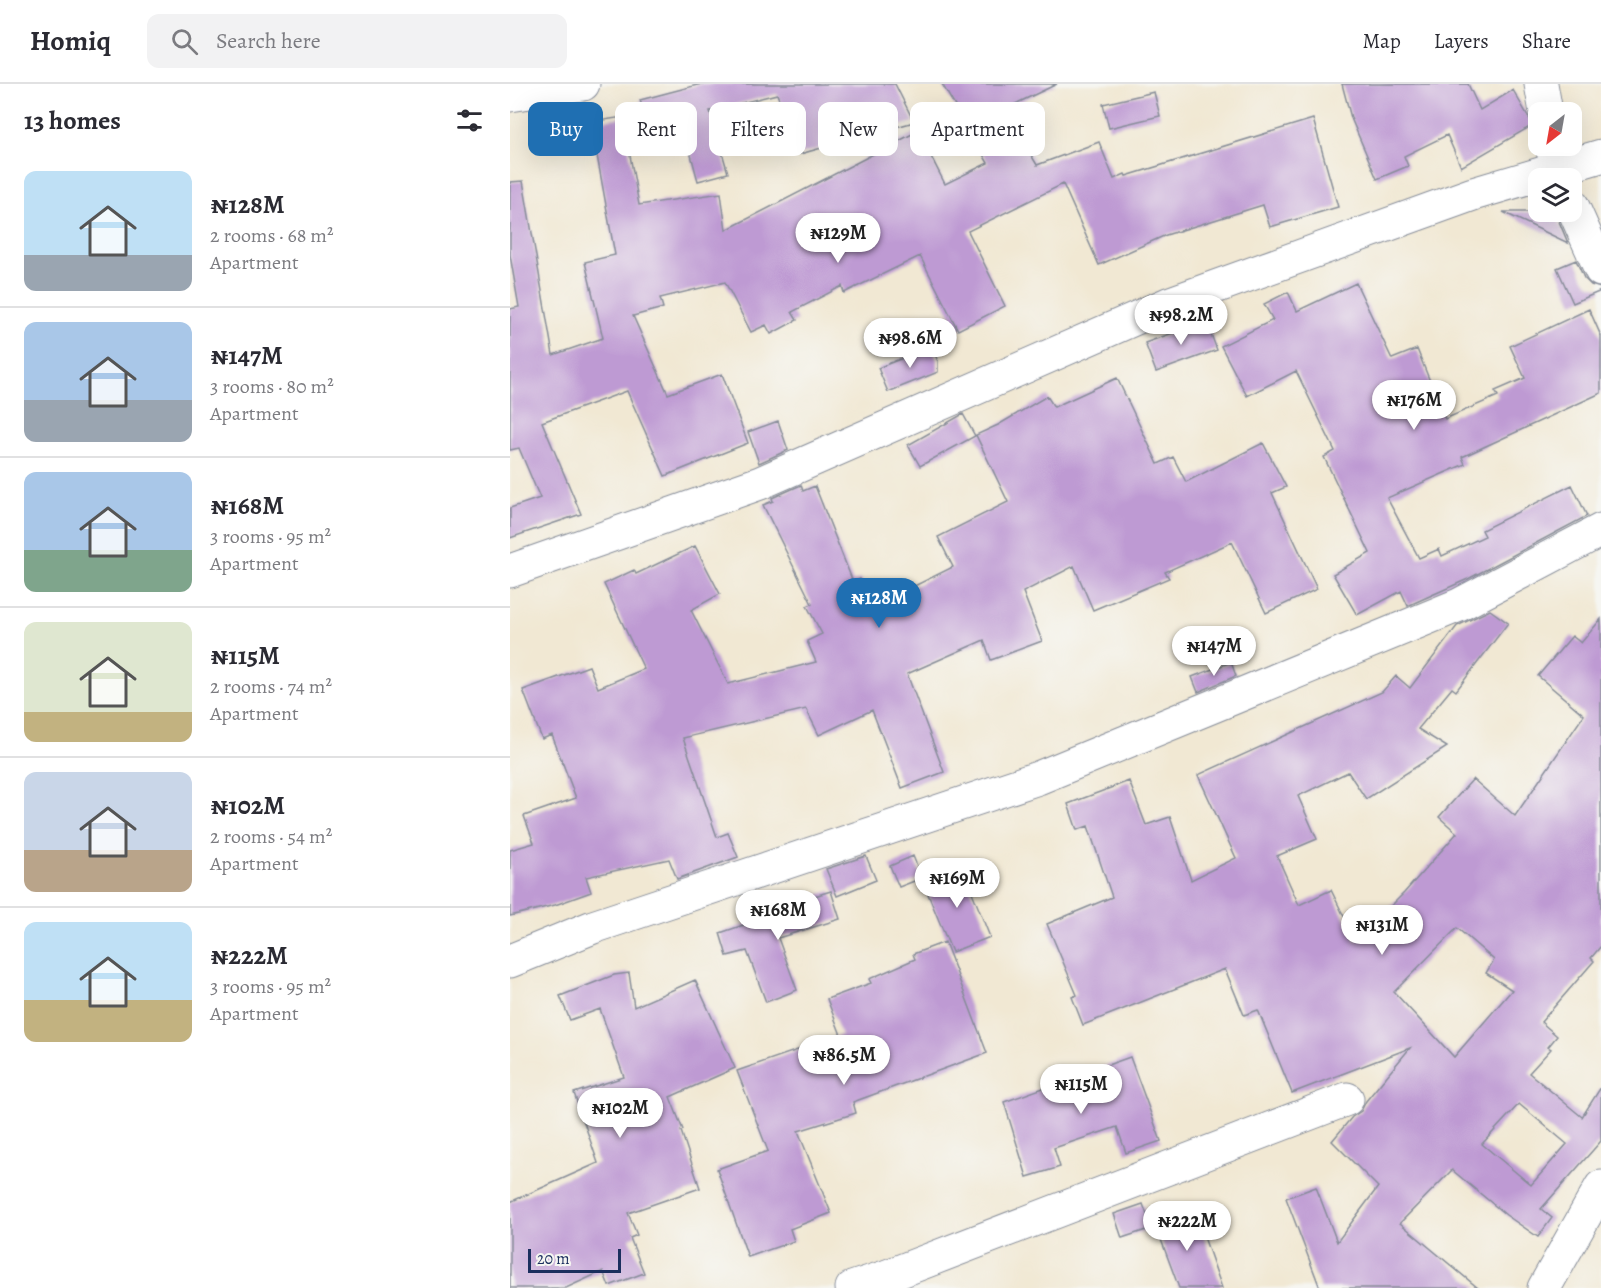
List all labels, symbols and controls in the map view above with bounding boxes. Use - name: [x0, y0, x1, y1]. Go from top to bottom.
- search box: [147, 14, 567, 68]
- text: Homiq: [30, 22, 111, 60]
- icon: search: [168, 25, 201, 58]
- text: Search here: [216, 26, 321, 56]
- text: Map: [1362, 27, 1401, 55]
- text: Layers: [1434, 27, 1489, 55]
- text: Share: [1522, 27, 1571, 55]
- chip: Buy: [528, 102, 603, 156]
- chip: Rent: [615, 102, 697, 156]
- chip: Filters: [709, 102, 806, 156]
- chip: New: [818, 102, 898, 156]
- chip: Apartment: [910, 102, 1045, 156]
- north arrow: [1528, 102, 1582, 156]
- map controls: [1528, 102, 1582, 222]
- text: 13 homes: [24, 103, 121, 138]
- icon: filters: [453, 104, 486, 137]
- button: layers: [1528, 168, 1582, 222]
- text: ₦128M: [210, 187, 285, 222]
- icon: home: [72, 195, 144, 267]
- pin: ₦129M: [796, 213, 880, 264]
- text: ₦129M: [809, 219, 867, 246]
- text: 2 rooms · 68 m²: [210, 222, 334, 249]
- text: Apartment: [210, 249, 299, 276]
- pin: ₦98.2M: [1132, 295, 1230, 346]
- text: ₦98.2M: [1149, 301, 1213, 328]
- pin: ₦98.6M: [861, 318, 959, 369]
- text: ₦98.6M: [878, 324, 942, 351]
- text: ₦147M: [210, 338, 283, 373]
- icon: home: [72, 346, 144, 418]
- text: 3 rooms · 80 m²: [210, 373, 334, 400]
- pin: ₦176M: [1372, 380, 1456, 431]
- text: ₦176M: [1386, 386, 1442, 413]
- text: Apartment: [210, 400, 299, 427]
- text: ₦168M: [210, 488, 284, 523]
- icon: home: [72, 496, 144, 568]
- text: 3 rooms · 95 m²: [210, 523, 331, 550]
- text: Apartment: [210, 550, 299, 577]
- pin: ₦128M: [837, 578, 921, 629]
- text: ₦128M: [850, 584, 908, 611]
- pin: ₦147M: [1172, 626, 1256, 677]
- text: ₦147M: [1186, 632, 1242, 659]
- text: ₦115M: [210, 638, 280, 673]
- icon: home: [72, 646, 144, 718]
- text: 2 rooms · 74 m²: [210, 673, 332, 700]
- text: Apartment: [210, 700, 299, 727]
- text: ₦102M: [210, 788, 285, 823]
- icon: home: [72, 796, 144, 868]
- text: 2 rooms · 54 m²: [210, 823, 332, 850]
- text: Apartment: [210, 850, 299, 877]
- pin: ₦169M: [915, 858, 999, 909]
- text: ₦169M: [929, 864, 985, 891]
- pin: ₦168M: [736, 890, 820, 941]
- text: ₦168M: [749, 896, 807, 923]
- pin: ₦131M: [1340, 905, 1424, 956]
- text: ₦131M: [1355, 911, 1409, 938]
- text: ₦222M: [210, 938, 288, 973]
- icon: home: [72, 946, 144, 1018]
- text: 3 rooms · 95 m²: [210, 973, 331, 1000]
- text: Apartment: [210, 1000, 299, 1027]
- pin: ₦86.5M: [795, 1035, 893, 1086]
- text: ₦86.5M: [812, 1041, 876, 1068]
- pin: ₦115M: [1039, 1064, 1123, 1115]
- text: ₦115M: [1054, 1070, 1108, 1097]
- pin: ₦102M: [578, 1088, 662, 1139]
- text: ₦102M: [591, 1094, 649, 1121]
- pin: ₦222M: [1145, 1201, 1229, 1252]
- text: ₦222M: [1157, 1207, 1217, 1234]
- scale bar: [528, 1246, 621, 1274]
- text: 20 m: [537, 1248, 570, 1270]

